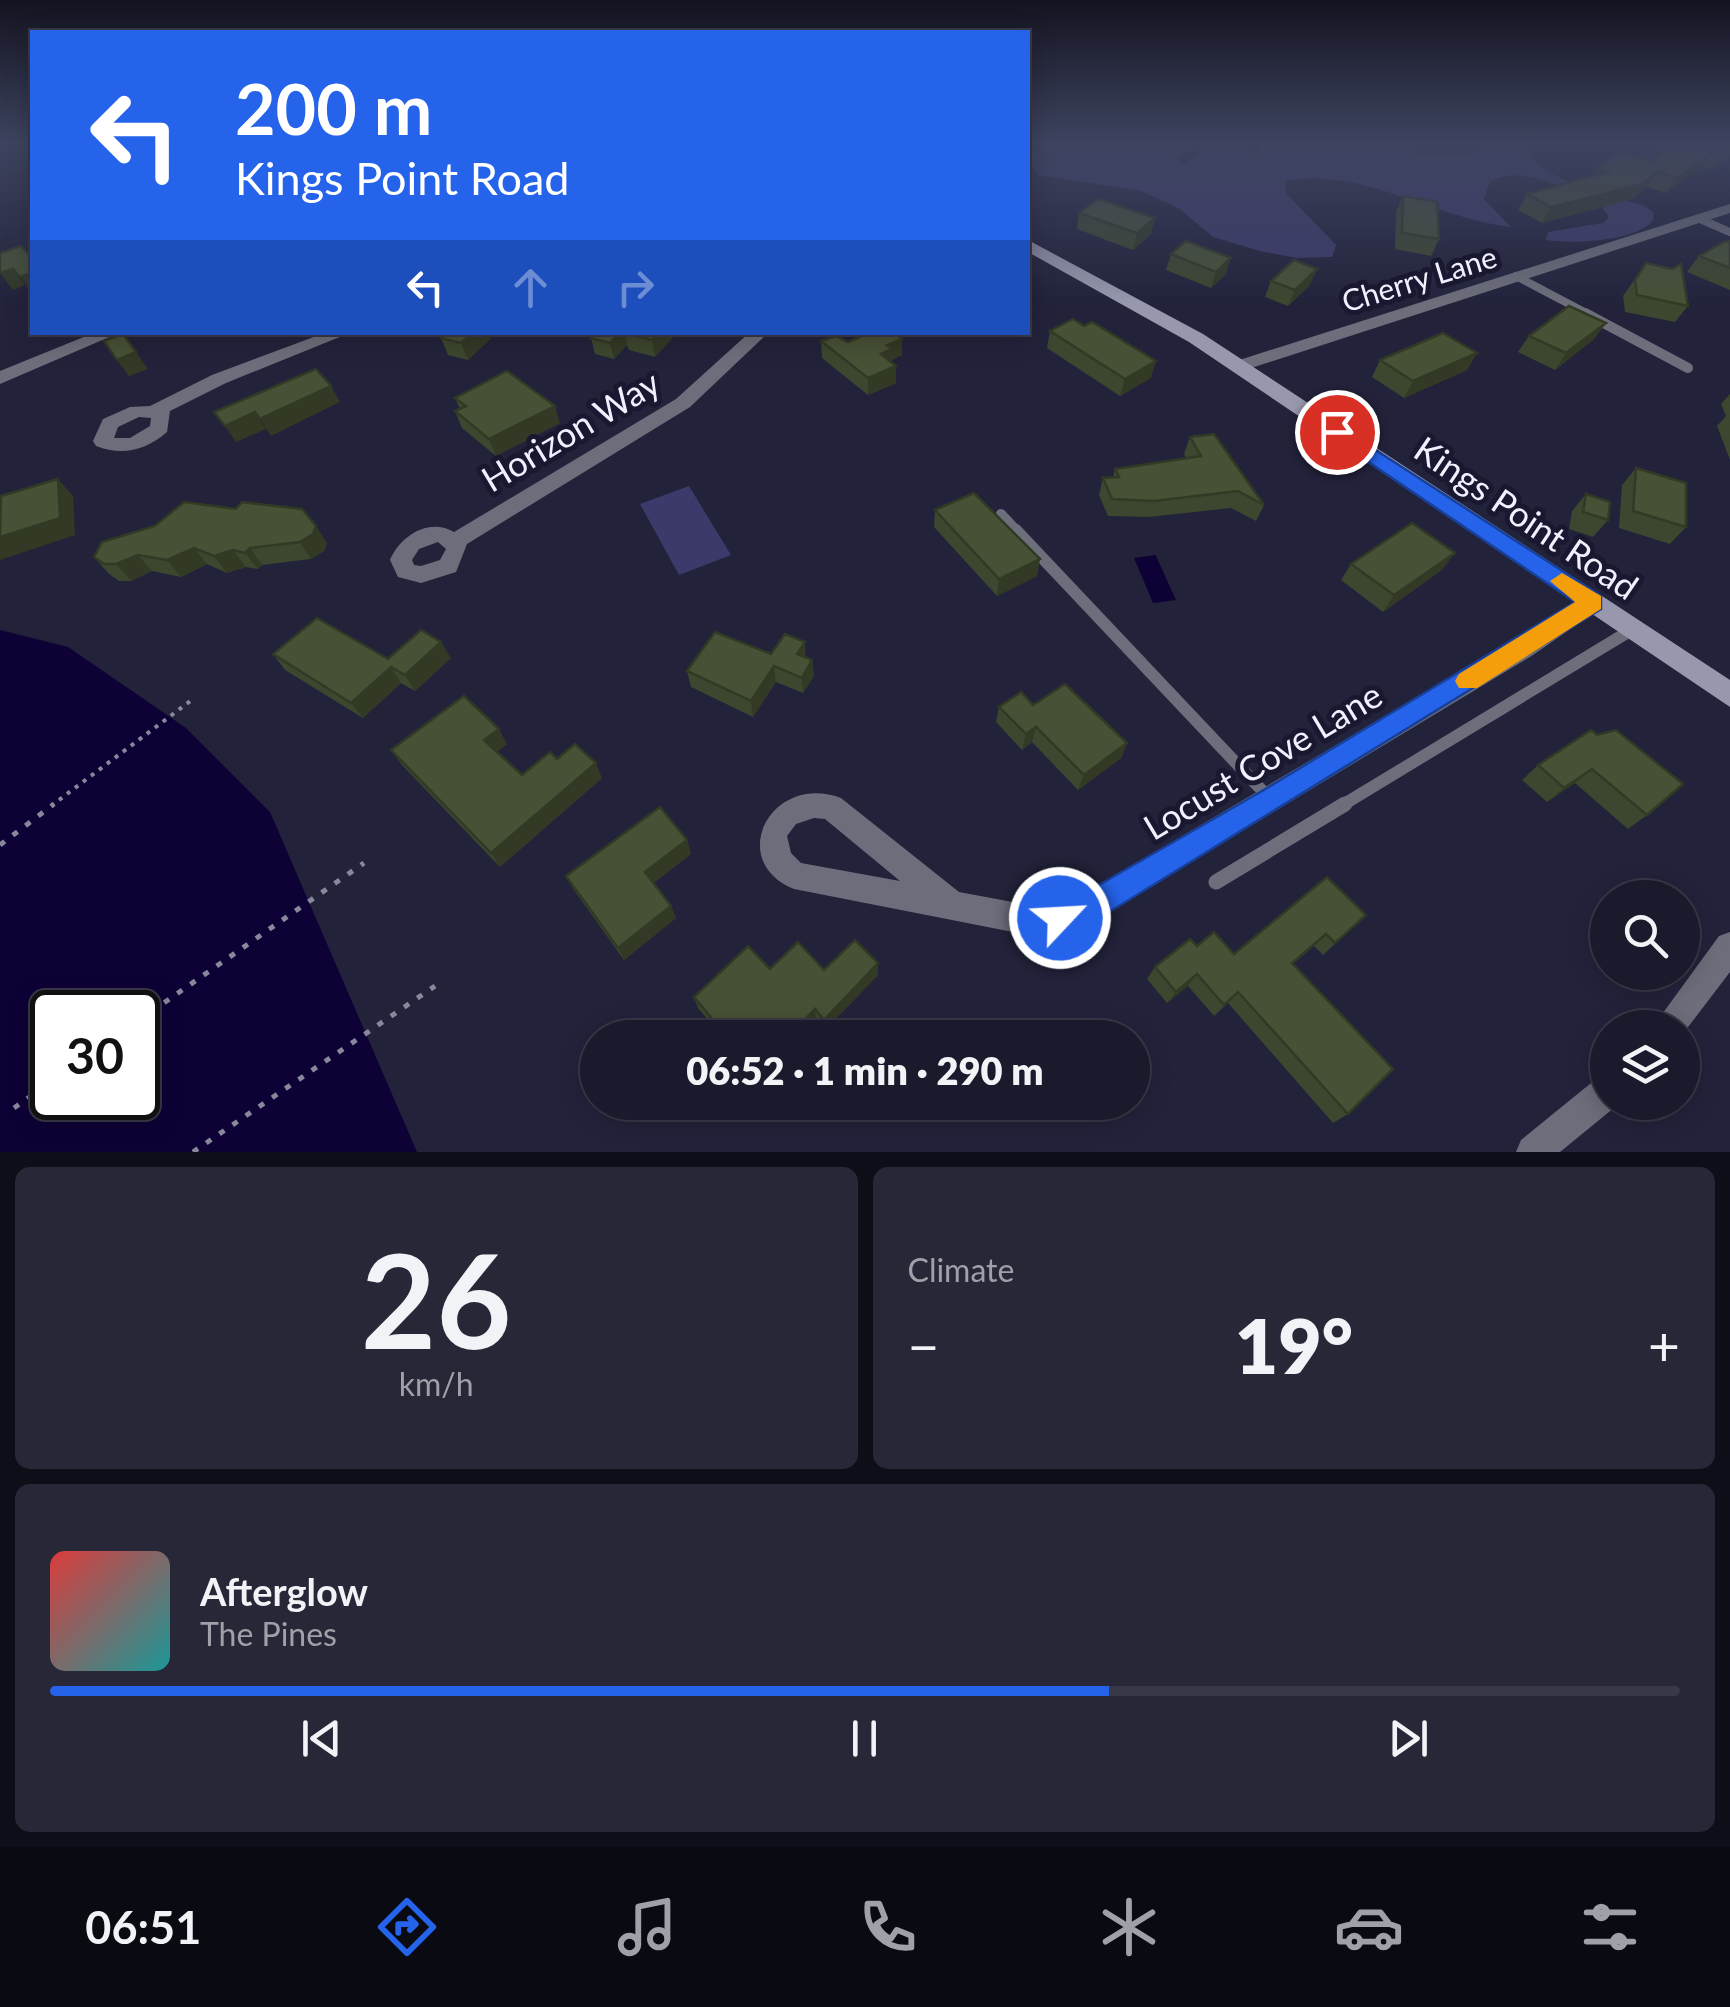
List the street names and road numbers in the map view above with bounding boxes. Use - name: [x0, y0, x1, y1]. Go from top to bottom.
- street label: Cherry Lane: [1337, 237, 1501, 319]
- street label: Horizon Way: [474, 361, 666, 499]
- street label: Kings Point Road: [1407, 427, 1647, 607]
- street label: Locust Cove Lane: [1135, 672, 1389, 848]

